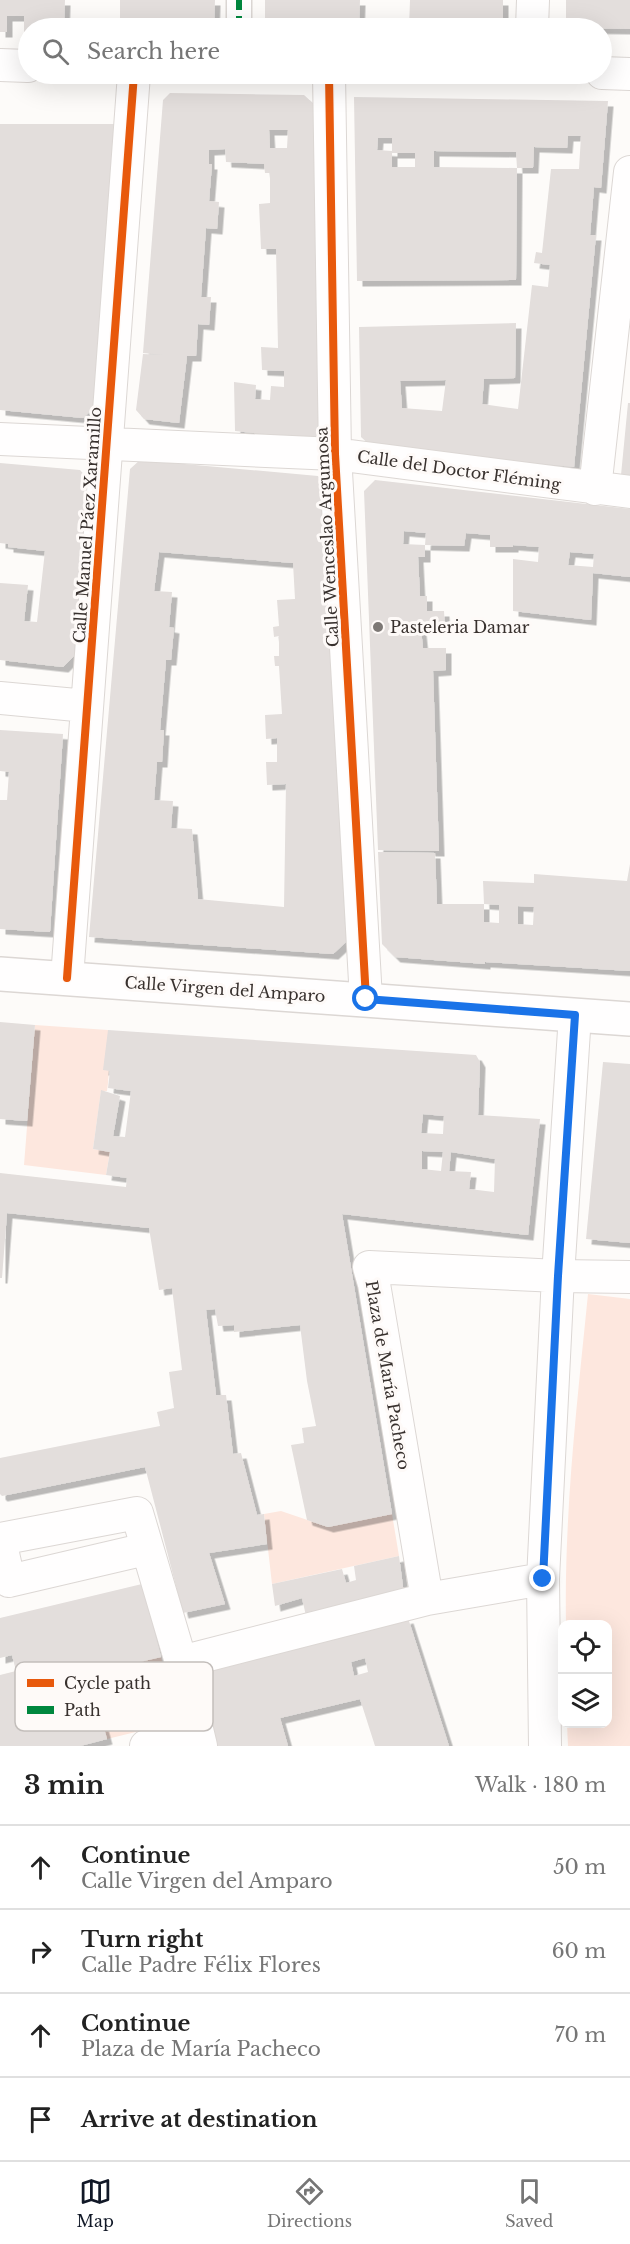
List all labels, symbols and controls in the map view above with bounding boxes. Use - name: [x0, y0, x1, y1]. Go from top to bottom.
- search box: [18, 18, 612, 84]
- icon: search: [39, 35, 72, 68]
- text: Search here: [87, 38, 220, 65]
- street label: Calle Manuel Páez Xaramillo: [69, 406, 105, 644]
- street label: Calle Wenceslao Argumosa: [311, 426, 343, 648]
- street label: Calle del Doctor Fléming: [356, 446, 563, 494]
- place label: Pasteleria Damar: [390, 617, 530, 637]
- marker: Pasteleria Damar: [371, 620, 385, 634]
- street label: Calle Virgen del Amparo: [124, 972, 326, 1006]
- route start: [352, 985, 378, 1011]
- street label: Plaza de María Pacheco: [361, 1279, 415, 1471]
- route end: [529, 1565, 555, 1591]
- map controls: [558, 1620, 612, 1728]
- button: locate: [558, 1620, 612, 1674]
- legend: [15, 1662, 213, 1731]
- text: Cycle path: [64, 1673, 151, 1693]
- button: layers: [558, 1674, 612, 1728]
- text: Path: [64, 1700, 101, 1720]
- text: 3 min: [24, 1769, 105, 1801]
- text: Walk · 180 m: [475, 1773, 606, 1797]
- text: Continue: [81, 1842, 190, 1869]
- icon: ahead: [24, 1851, 57, 1884]
- text: 50 m: [553, 1855, 606, 1879]
- text: Calle Virgen del Amparo: [81, 1869, 333, 1893]
- text: Turn right: [81, 1926, 203, 1953]
- icon: right: [24, 1935, 57, 1968]
- text: 60 m: [552, 1939, 606, 1963]
- text: Calle Padre Félix Flores: [81, 1953, 321, 1977]
- text: Continue: [81, 2010, 190, 2037]
- icon: ahead: [24, 2019, 57, 2052]
- text: 70 m: [554, 2023, 606, 2047]
- text: Plaza de María Pacheco: [81, 2037, 321, 2061]
- icon: arrive: [24, 2103, 57, 2136]
- text: Arrive at destination: [81, 2106, 318, 2133]
- tab: Map: [77, 2175, 114, 2231]
- tab: Directions: [267, 2175, 352, 2231]
- tab: Saved: [505, 2175, 553, 2231]

